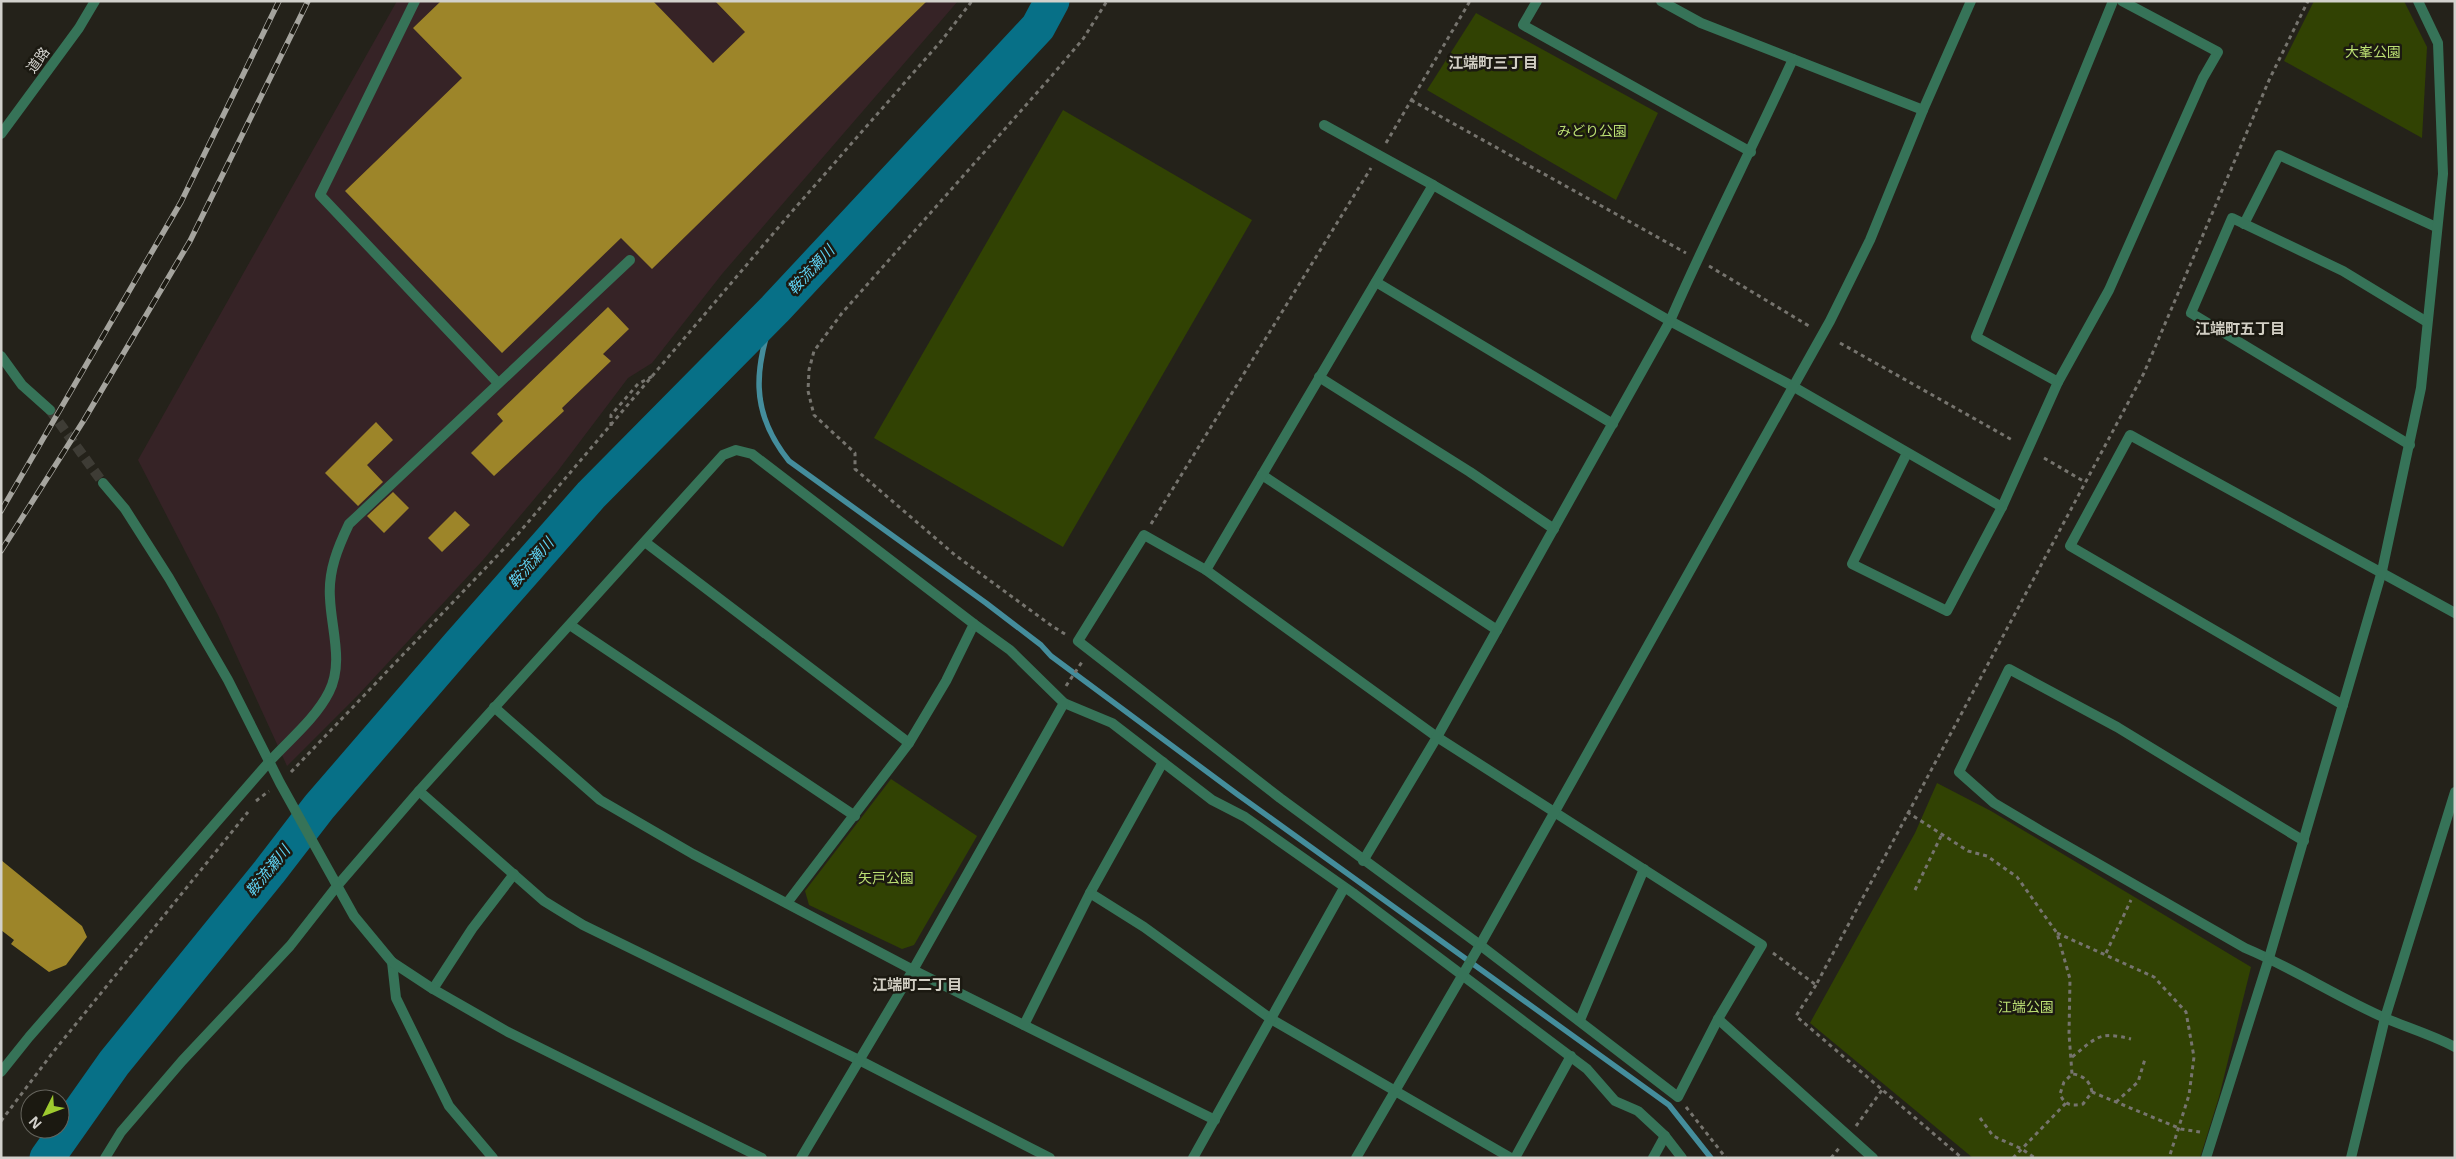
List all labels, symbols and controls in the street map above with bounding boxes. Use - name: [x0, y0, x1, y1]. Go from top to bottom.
- park label: 大峯公園: [2345, 42, 2401, 61]
- street label: 道路: [22, 43, 54, 77]
- district label: 江端町三丁目: [1448, 52, 1538, 72]
- park label: みどり公園: [1557, 121, 1627, 140]
- water label: 鞍流瀬川: [782, 239, 839, 298]
- district label: 江端町五丁目: [2195, 318, 2285, 338]
- water label: 鞍流瀬川: [503, 532, 559, 592]
- water label: 鞍流瀬川: [241, 839, 295, 900]
- park label: 矢戸公園: [858, 868, 914, 887]
- district label: 江端町二丁目: [872, 974, 962, 994]
- park label: 江端公園: [1998, 997, 2054, 1016]
- north arrow: [20, 1089, 70, 1139]
- text: N: [24, 1112, 46, 1134]

